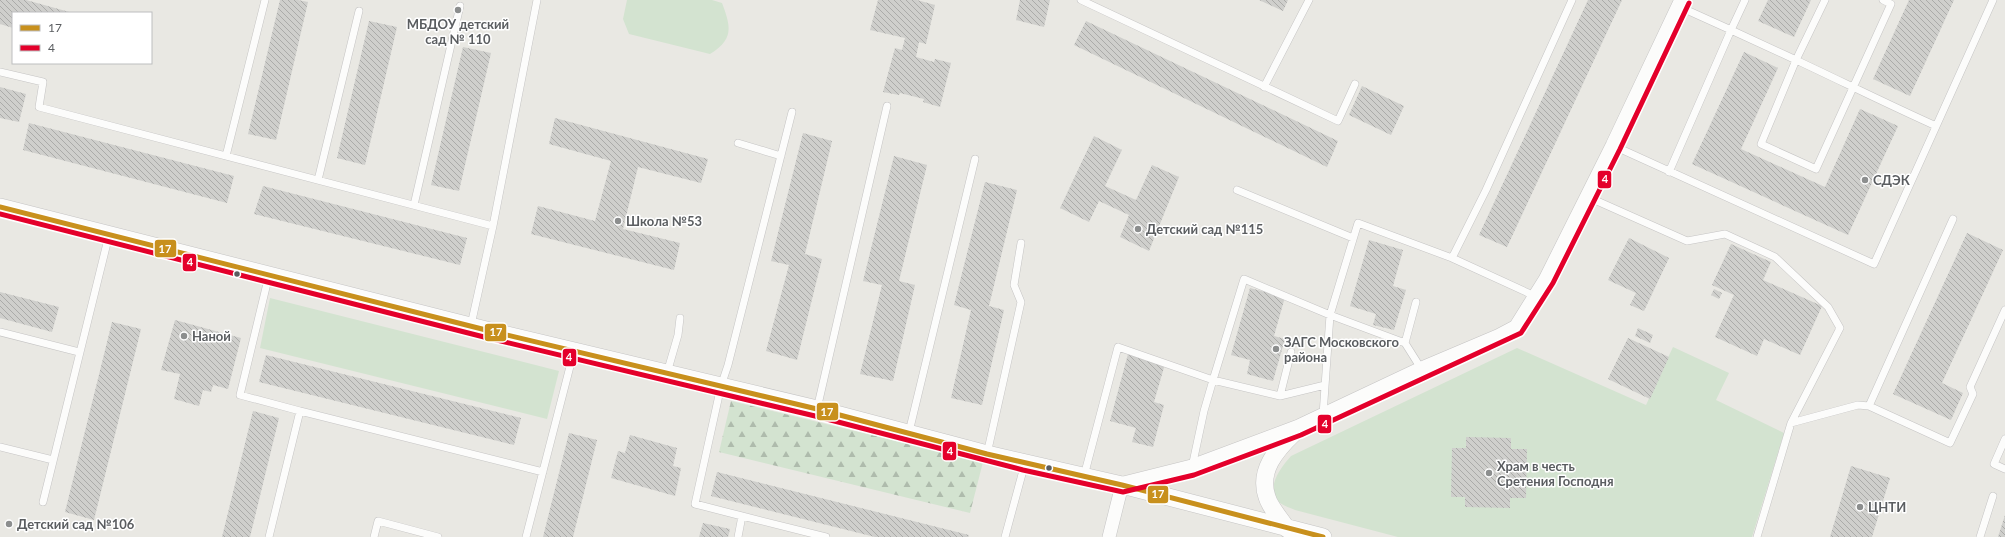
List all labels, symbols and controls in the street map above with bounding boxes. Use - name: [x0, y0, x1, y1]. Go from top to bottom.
- marker: МБДОУ детский сад № 110: [453, 5, 463, 15]
- legend: [12, 12, 152, 64]
- place label: МБДОУ детский сад № 110: [407, 16, 509, 47]
- text: 17: [48, 20, 62, 35]
- text: 4: [48, 40, 55, 55]
- line badge: 4: [1597, 170, 1612, 189]
- text: 4: [1602, 172, 1609, 185]
- place label: СДЭК: [1873, 172, 1911, 188]
- marker: СДЭК: [1860, 175, 1870, 185]
- place label: Школа №53: [626, 213, 702, 229]
- marker: Школа №53: [613, 216, 623, 226]
- place label: Детский сад №115: [1146, 221, 1263, 237]
- marker: Детский сад №115: [1133, 224, 1143, 234]
- line badge: 17: [154, 239, 177, 258]
- text: 17: [159, 242, 171, 255]
- line badge: 4: [182, 253, 197, 272]
- text: 4: [187, 255, 194, 268]
- unlabelled marker: [232, 269, 242, 279]
- line badge: 17: [484, 323, 507, 342]
- text: 17: [490, 325, 502, 338]
- place label: Наной: [192, 328, 231, 344]
- marker: Наной: [179, 331, 189, 341]
- place label: ЗАГС Московского района: [1284, 334, 1399, 365]
- marker: ЗАГС Московского района: [1271, 344, 1281, 354]
- line badge: 4: [562, 348, 577, 367]
- text: 4: [566, 350, 573, 363]
- line badge: 17: [816, 402, 839, 421]
- text: 17: [821, 405, 833, 418]
- line badge: 4: [1317, 414, 1332, 434]
- text: 4: [1322, 417, 1329, 430]
- line badge: 4: [942, 441, 957, 461]
- text: 4: [947, 444, 954, 457]
- place label: Храм в честь Сретения Господня: [1497, 458, 1614, 489]
- unlabelled marker: [1044, 463, 1054, 473]
- marker: Храм в честь Сретения Господня: [1484, 468, 1494, 478]
- line badge: 17: [1147, 485, 1169, 504]
- text: 17: [1152, 487, 1164, 500]
- place label: ЦНТИ: [1868, 499, 1906, 515]
- marker: ЦНТИ: [1855, 502, 1865, 512]
- place label: Детский сад №106: [17, 516, 135, 532]
- marker: Детский сад №106: [4, 519, 14, 529]

